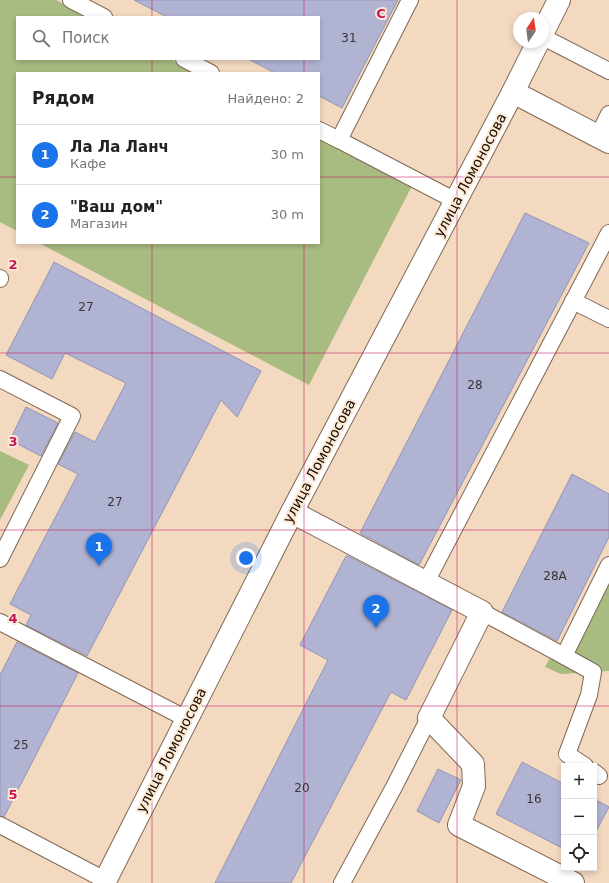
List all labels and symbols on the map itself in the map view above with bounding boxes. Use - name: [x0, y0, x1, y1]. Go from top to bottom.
- text: C: [376, 6, 386, 21]
- north arrow: [513, 12, 549, 48]
- house number: 31: [341, 31, 357, 45]
- street label: улица Ломоносова: [431, 110, 509, 240]
- text: 2: [8, 257, 18, 272]
- house number: 27: [78, 300, 94, 314]
- house number: 28: [467, 378, 483, 392]
- street label: улица Ломоносова: [280, 396, 358, 526]
- text: 3: [8, 434, 18, 449]
- house number: 27: [107, 495, 123, 509]
- pin: 1: [86, 533, 112, 566]
- your location: [236, 548, 256, 568]
- house number: 28А: [543, 569, 568, 583]
- pin: 2: [363, 595, 389, 628]
- text: 4: [8, 611, 18, 626]
- street label: улица Ломоносова: [133, 685, 209, 815]
- house number: 25: [13, 738, 29, 752]
- house number: 20: [294, 781, 310, 795]
- text: 5: [8, 787, 18, 802]
- house number: 16: [526, 792, 542, 806]

